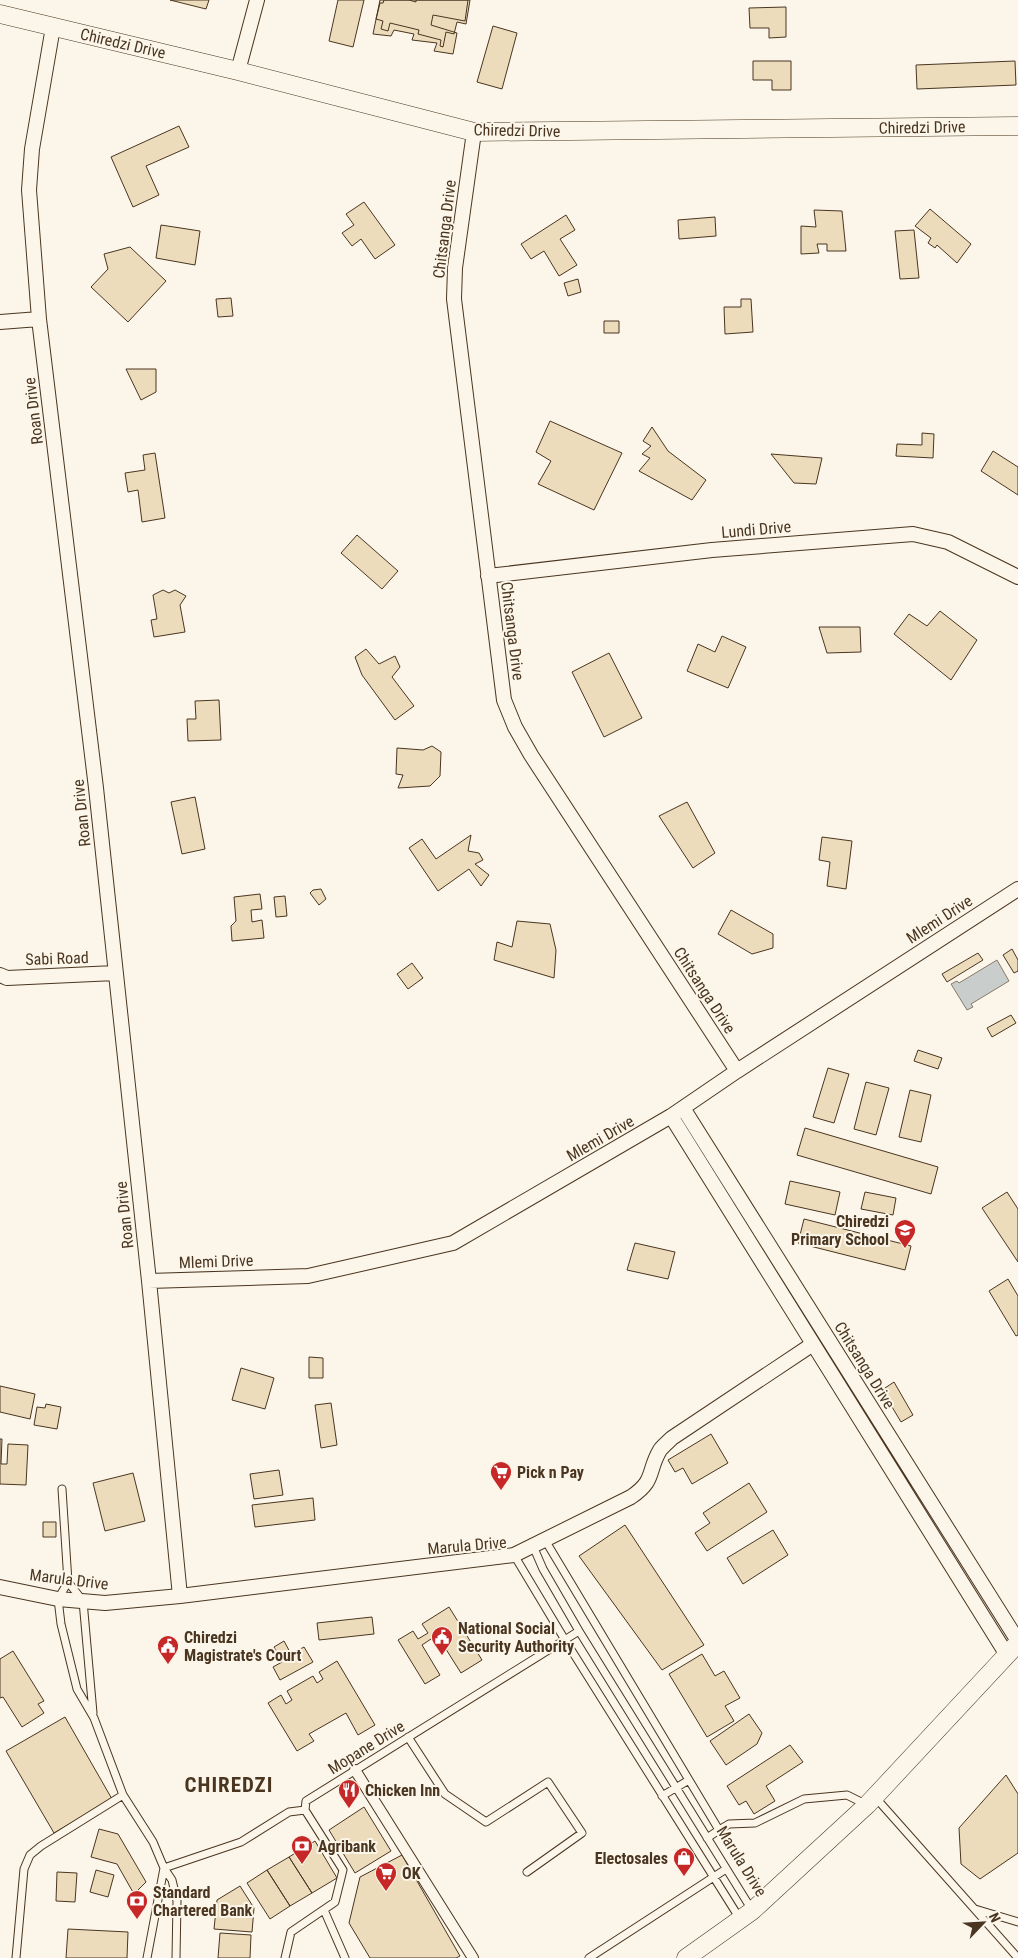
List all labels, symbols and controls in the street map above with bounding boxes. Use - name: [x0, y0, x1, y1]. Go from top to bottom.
- street label: Chiredzi Drive: [78, 24, 167, 63]
- street label: Chiredzi Drive: [878, 117, 966, 138]
- street label: Chiredzi Drive: [473, 120, 561, 141]
- street label: Chitsanga Drive: [429, 179, 460, 279]
- street label: Roan Drive: [20, 376, 47, 446]
- street label: Lundi Drive: [720, 517, 792, 542]
- street label: Chitsanga Drive: [497, 581, 528, 681]
- street label: Roan Drive: [69, 778, 94, 848]
- street label: Mlemi Drive: [903, 891, 976, 948]
- street label: Chitsanga Drive: [670, 944, 740, 1037]
- street label: Sabi Road: [25, 948, 89, 969]
- street label: Mlemi Drive: [563, 1112, 637, 1165]
- street label: Roan Drive: [112, 1180, 137, 1250]
- place label: Chiredzi Primary School: [791, 1212, 889, 1249]
- school or university icon: Chiredzi Primary School: [893, 1218, 917, 1249]
- street label: Mlemi Drive: [178, 1251, 254, 1272]
- street label: Chitsanga Drive: [830, 1318, 899, 1412]
- supermarket icon: Pick n Pay: [489, 1460, 513, 1491]
- place label: Pick n Pay: [517, 1463, 584, 1482]
- street label: Marula Drive: [427, 1533, 507, 1558]
- street label: Marula Drive: [28, 1565, 109, 1594]
- place label: National Social Security Authority: [458, 1619, 574, 1656]
- public building icon: National Social Security Authority: [430, 1625, 454, 1656]
- place label: Chiredzi Magistrate's Court: [184, 1628, 301, 1665]
- public building icon: Chiredzi Magistrate's Court: [156, 1634, 180, 1665]
- street label: Mopane Drive: [325, 1716, 408, 1778]
- district label: CHIREDZI: [185, 1773, 273, 1797]
- restaurant icon: Chicken Inn: [337, 1778, 361, 1809]
- place label: Chicken Inn: [365, 1781, 440, 1800]
- street label: Marula Drive: [713, 1823, 771, 1900]
- bank icon: Agribank: [290, 1834, 314, 1865]
- place label: Agribank: [318, 1837, 376, 1856]
- shop icon: Electosales: [672, 1846, 696, 1877]
- place label: Electosales: [595, 1849, 668, 1868]
- supermarket icon: OK: [374, 1861, 398, 1892]
- place label: OK: [402, 1864, 421, 1883]
- place label: Standard Chartered Bank: [153, 1883, 253, 1920]
- bank icon: Standard Chartered Bank: [125, 1889, 149, 1920]
- north arrow: [958, 1898, 1008, 1948]
- text: N: [986, 1910, 1004, 1925]

